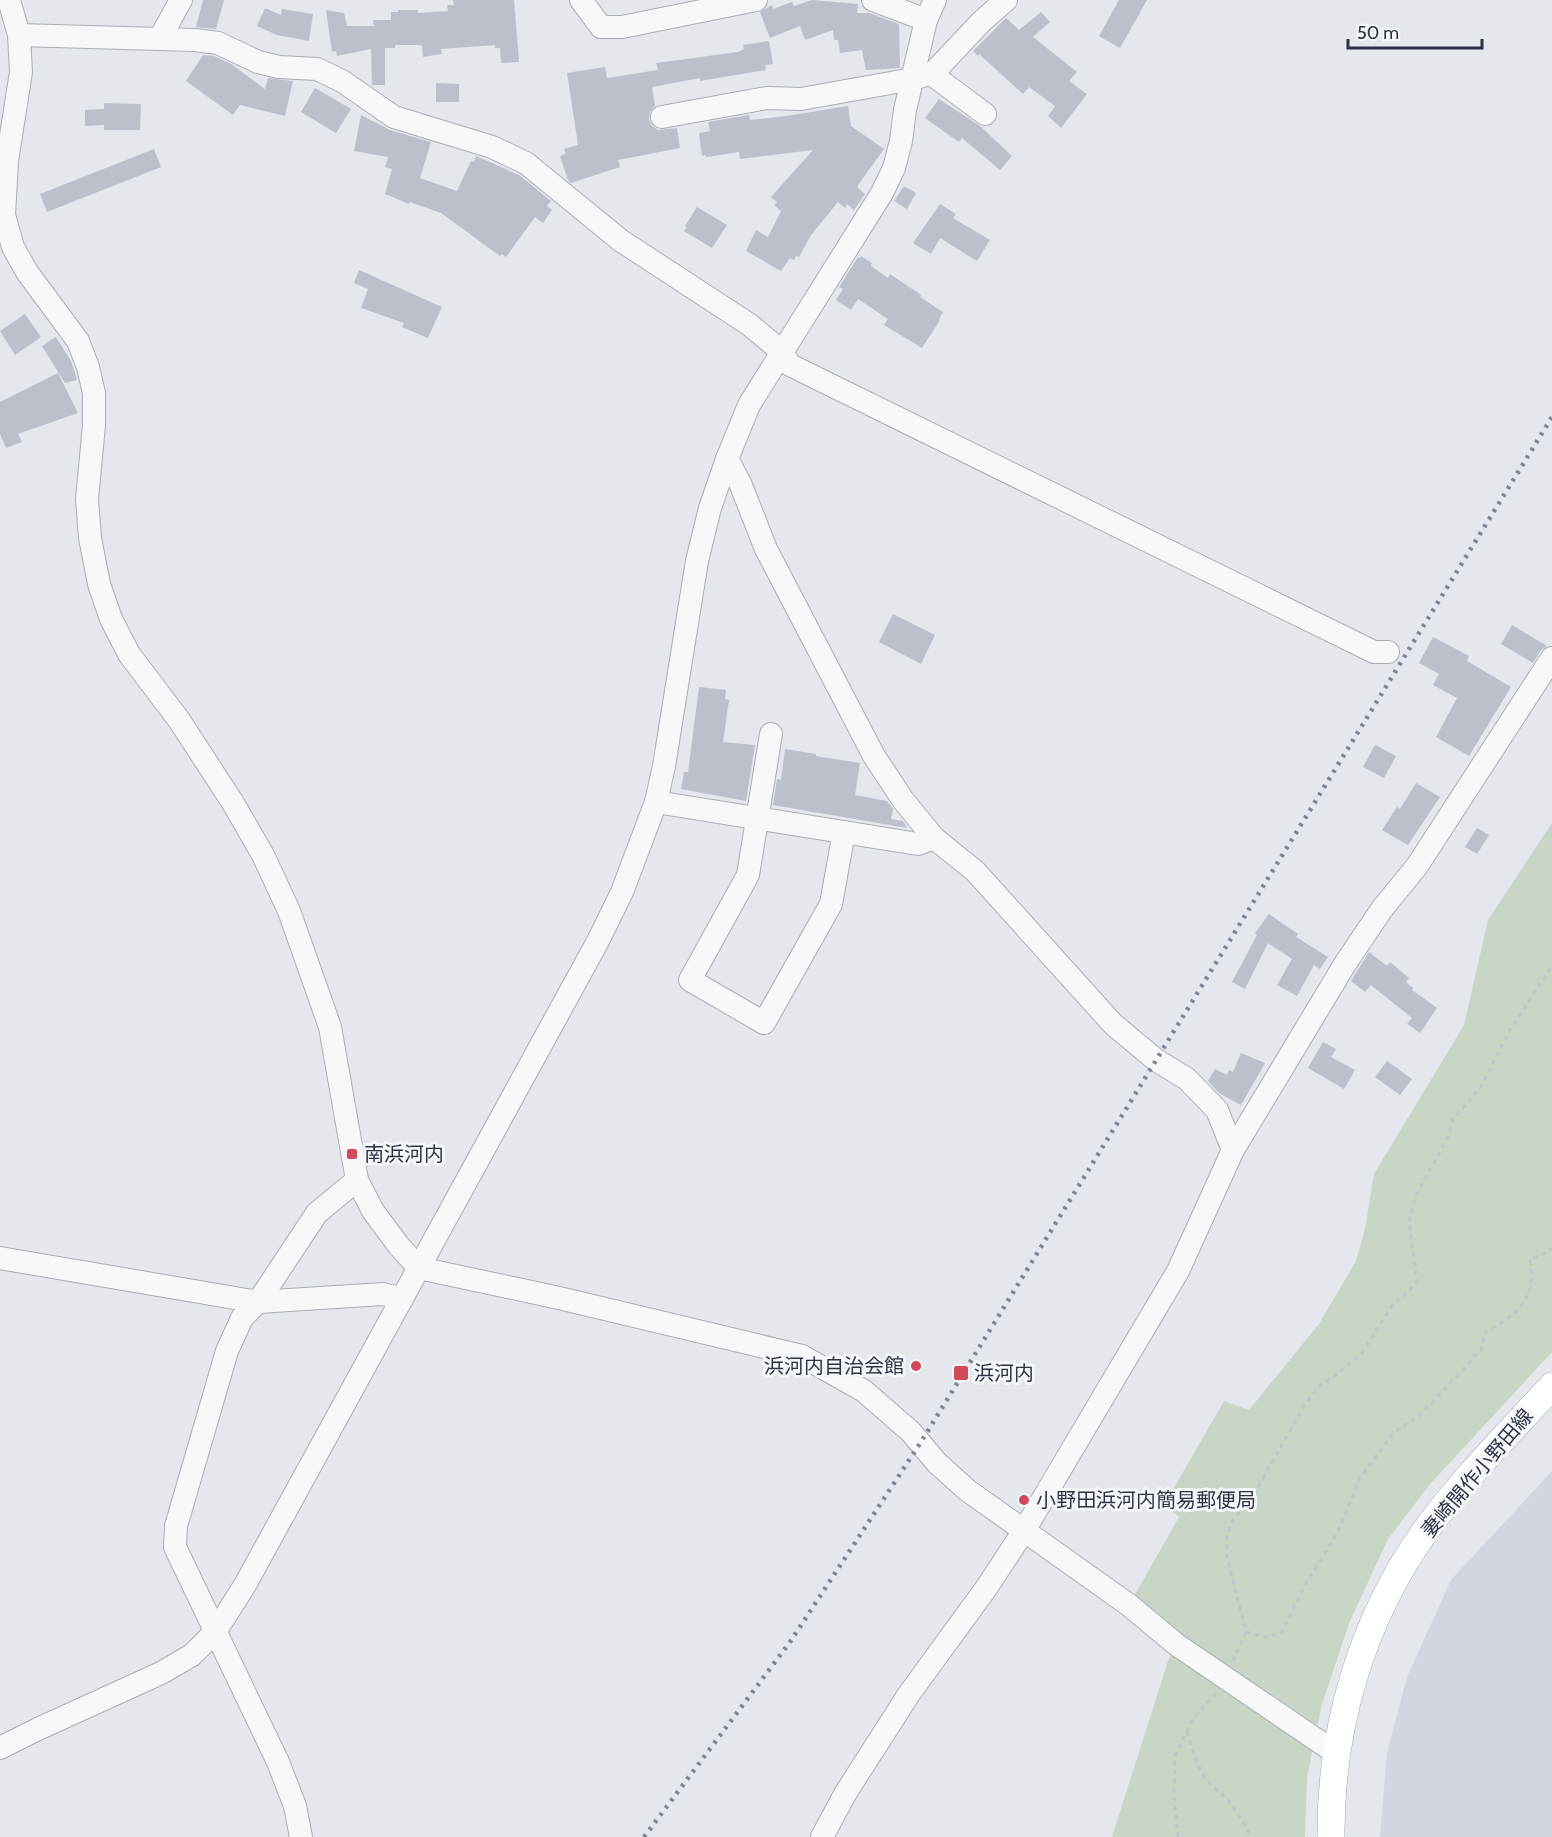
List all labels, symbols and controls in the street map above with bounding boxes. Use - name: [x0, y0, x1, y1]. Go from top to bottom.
- scale bar: [1348, 12, 1482, 50]
- text: 50 m: [1357, 22, 1399, 44]
- place label: 南浜河内: [364, 1142, 444, 1166]
- marker: 南浜河内: [345, 1147, 359, 1161]
- place label: 浜河内自治会館: [764, 1354, 904, 1378]
- marker: 浜河内自治会館: [909, 1359, 923, 1373]
- place label: 浜河内: [974, 1361, 1034, 1385]
- marker: 浜河内: [952, 1364, 970, 1382]
- street label: 妻崎開作小野田線: [1416, 1404, 1538, 1542]
- place label: 小野田浜河内簡易郵便局: [1036, 1488, 1256, 1512]
- marker: 小野田浜河内簡易郵便局: [1017, 1493, 1031, 1507]

